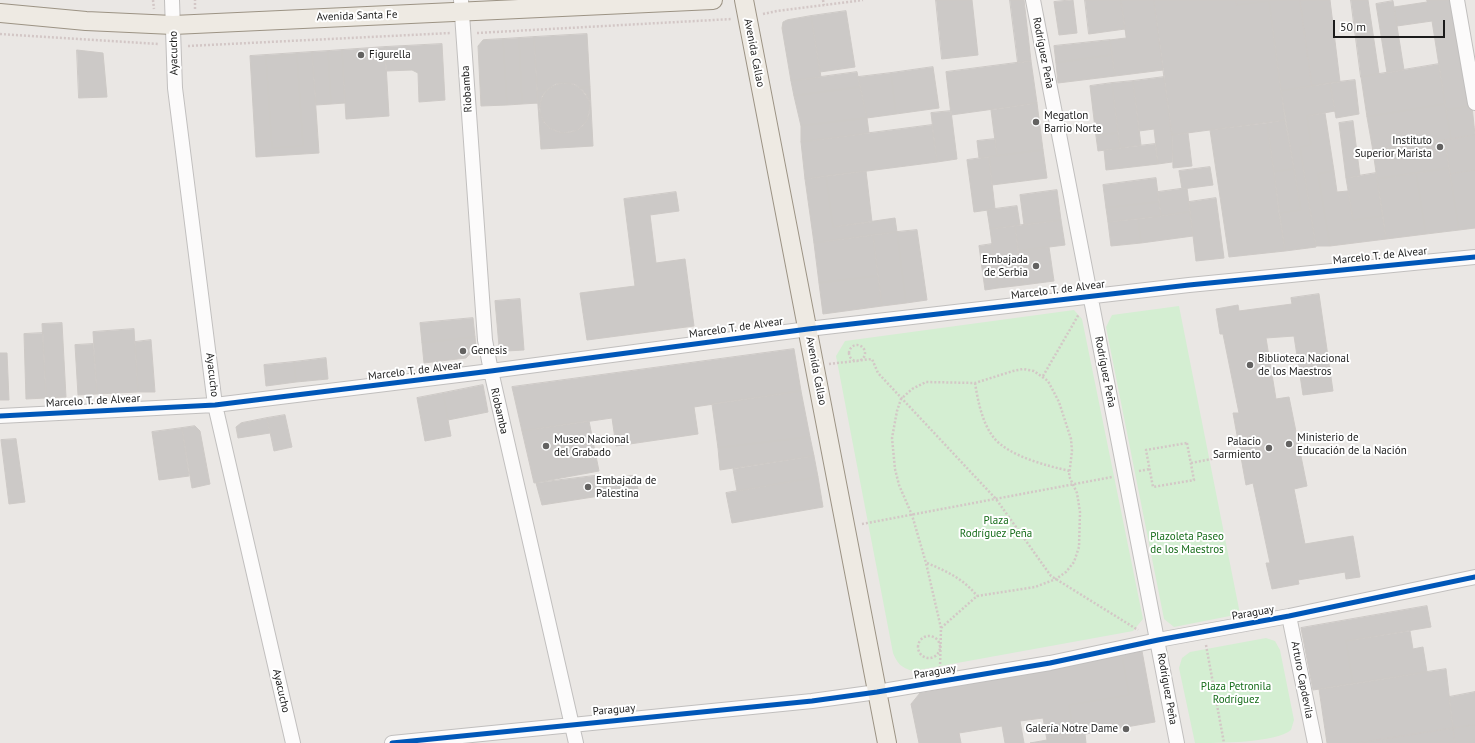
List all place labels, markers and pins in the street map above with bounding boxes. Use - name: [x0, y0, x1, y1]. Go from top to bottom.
- place label: Figurella: [369, 48, 411, 62]
- marker: Figurella: [356, 50, 366, 60]
- place label: Megatlon Barrio Norte: [1044, 109, 1102, 135]
- marker: Megatlon Barrio Norte: [1031, 117, 1041, 127]
- place label: Instituto Superior Marista: [1355, 134, 1432, 160]
- marker: Instituto Superior Marista: [1435, 142, 1445, 152]
- place label: Embajada de Serbia: [982, 253, 1028, 279]
- marker: Embajada de Serbia: [1031, 261, 1041, 271]
- place label: Genesis: [471, 344, 507, 358]
- marker: Genesis: [458, 346, 468, 356]
- place label: Biblioteca Nacional de los Maestros: [1258, 352, 1349, 378]
- marker: Biblioteca Nacional de los Maestros: [1245, 360, 1255, 370]
- place label: Ministerio de Educación de la Nación: [1297, 431, 1407, 457]
- place label: Museo Nacional del Grabado: [554, 433, 629, 459]
- place label: Palacio Sarmiento: [1213, 435, 1261, 461]
- marker: Ministerio de Educación de la Nación: [1284, 439, 1294, 449]
- marker: Museo Nacional del Grabado: [541, 441, 551, 451]
- marker: Palacio Sarmiento: [1264, 443, 1274, 453]
- place label: Embajada de Palestina: [596, 474, 656, 500]
- marker: Embajada de Palestina: [583, 482, 593, 492]
- place label: Galería Notre Dame: [1025, 722, 1118, 736]
- marker: Galería Notre Dame: [1121, 724, 1131, 734]

